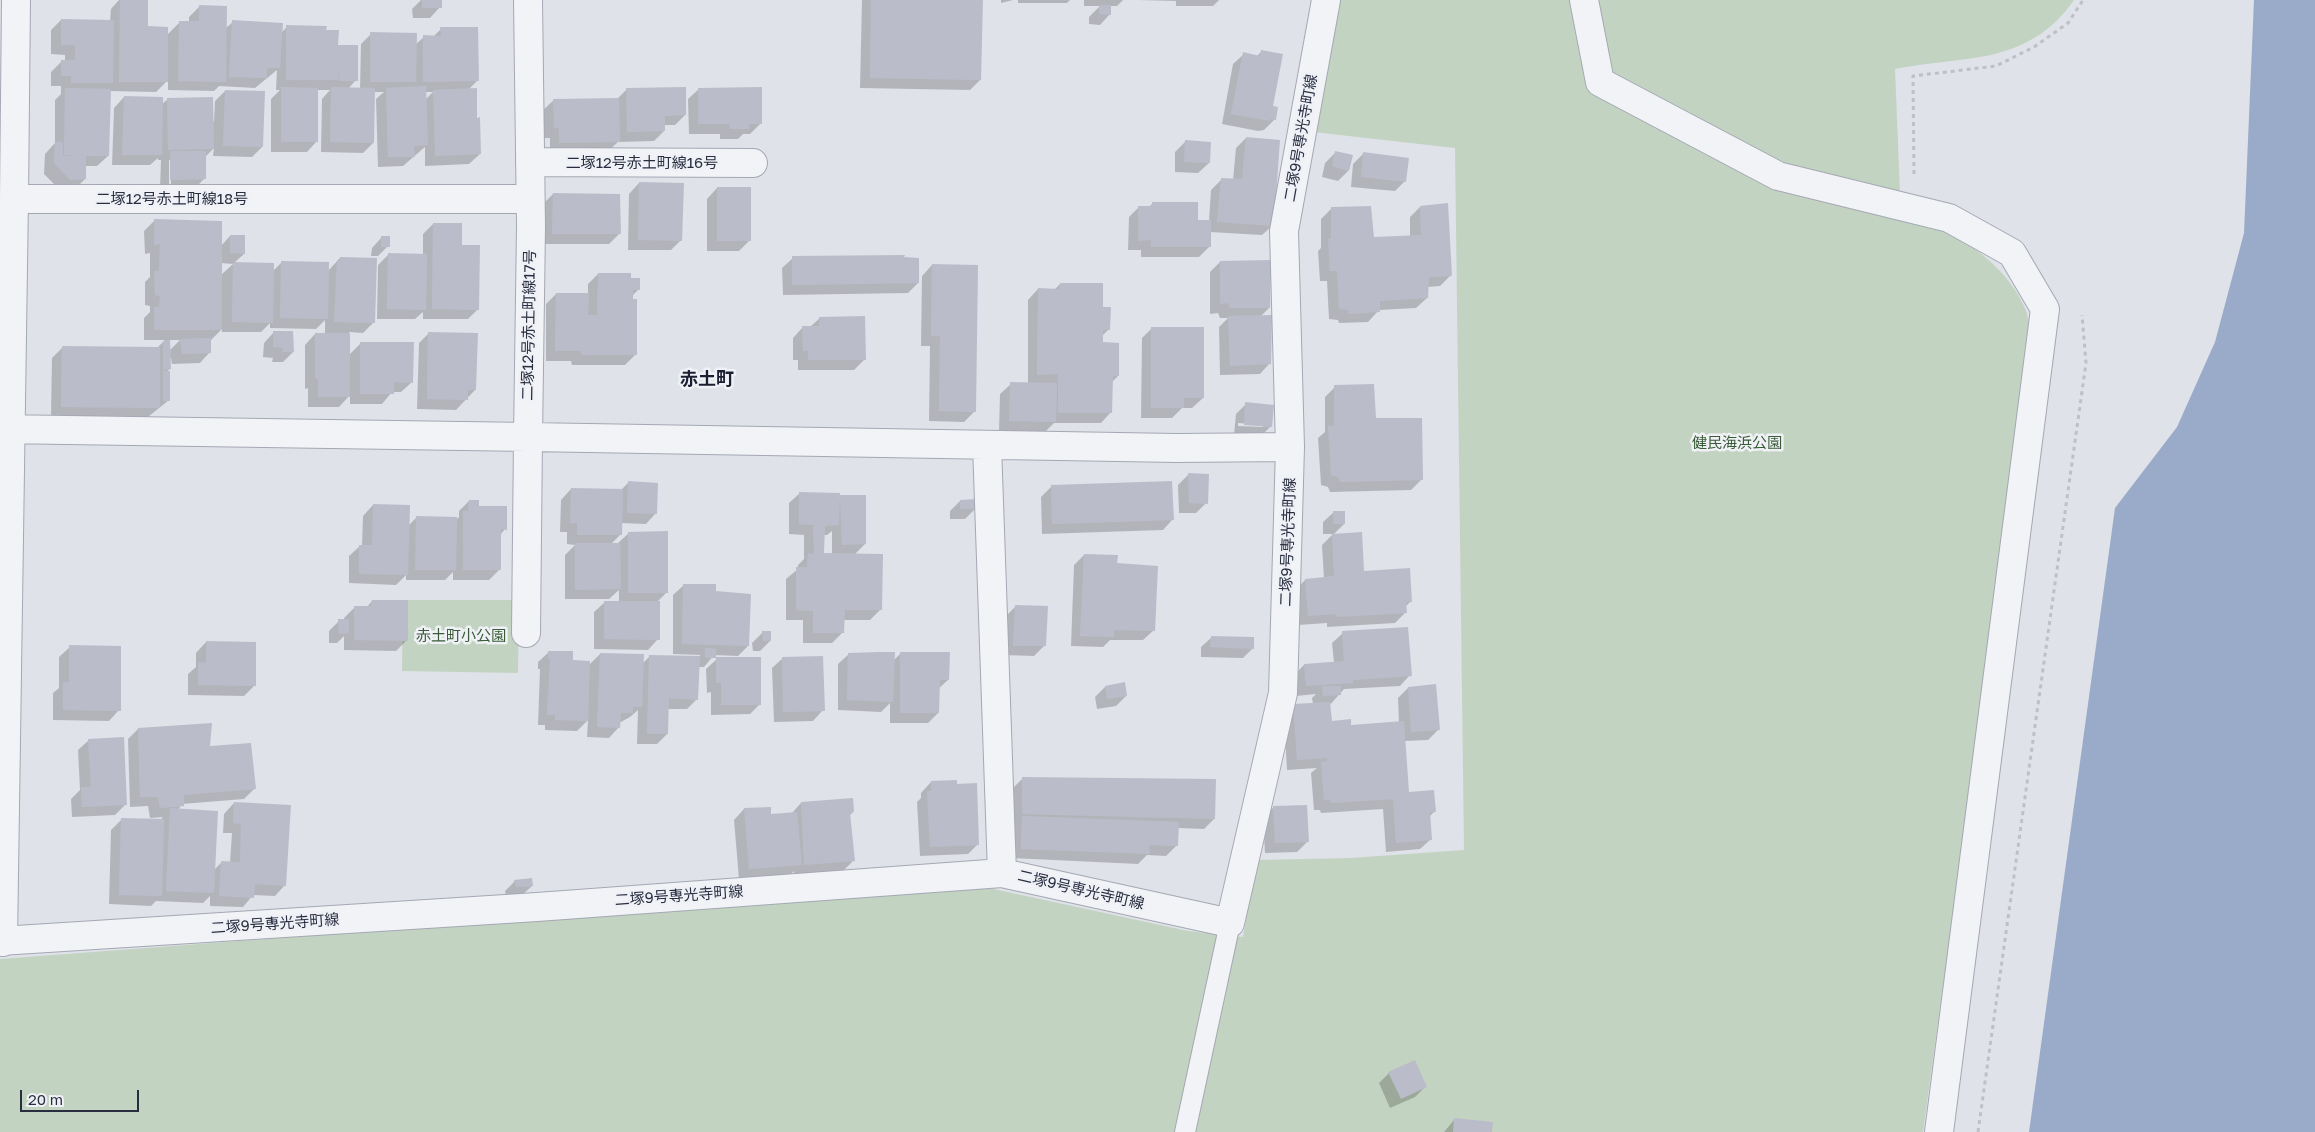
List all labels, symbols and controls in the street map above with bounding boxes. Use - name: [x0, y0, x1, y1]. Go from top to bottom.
- street label: 二塚9号専光寺町線: [1281, 73, 1321, 203]
- street label: 二塚12号赤土町線16号: [566, 154, 718, 172]
- street label: 二塚12号赤土町線18号: [96, 190, 248, 208]
- street label: 二塚12号赤土町線17号: [519, 249, 539, 401]
- district label: 赤土町: [680, 368, 734, 390]
- park label: 健民海浜公園: [1692, 434, 1782, 452]
- street label: 二塚9号専光寺町線: [1277, 477, 1299, 607]
- park label: 赤土町小公園: [416, 627, 506, 645]
- street label: 二塚9号専光寺町線: [1016, 867, 1146, 913]
- street label: 二塚9号専光寺町線: [614, 883, 744, 909]
- street label: 二塚9号専光寺町線: [210, 911, 340, 937]
- scale bar: [22, 1080, 141, 1112]
- text: 20 m: [28, 1090, 63, 1108]

